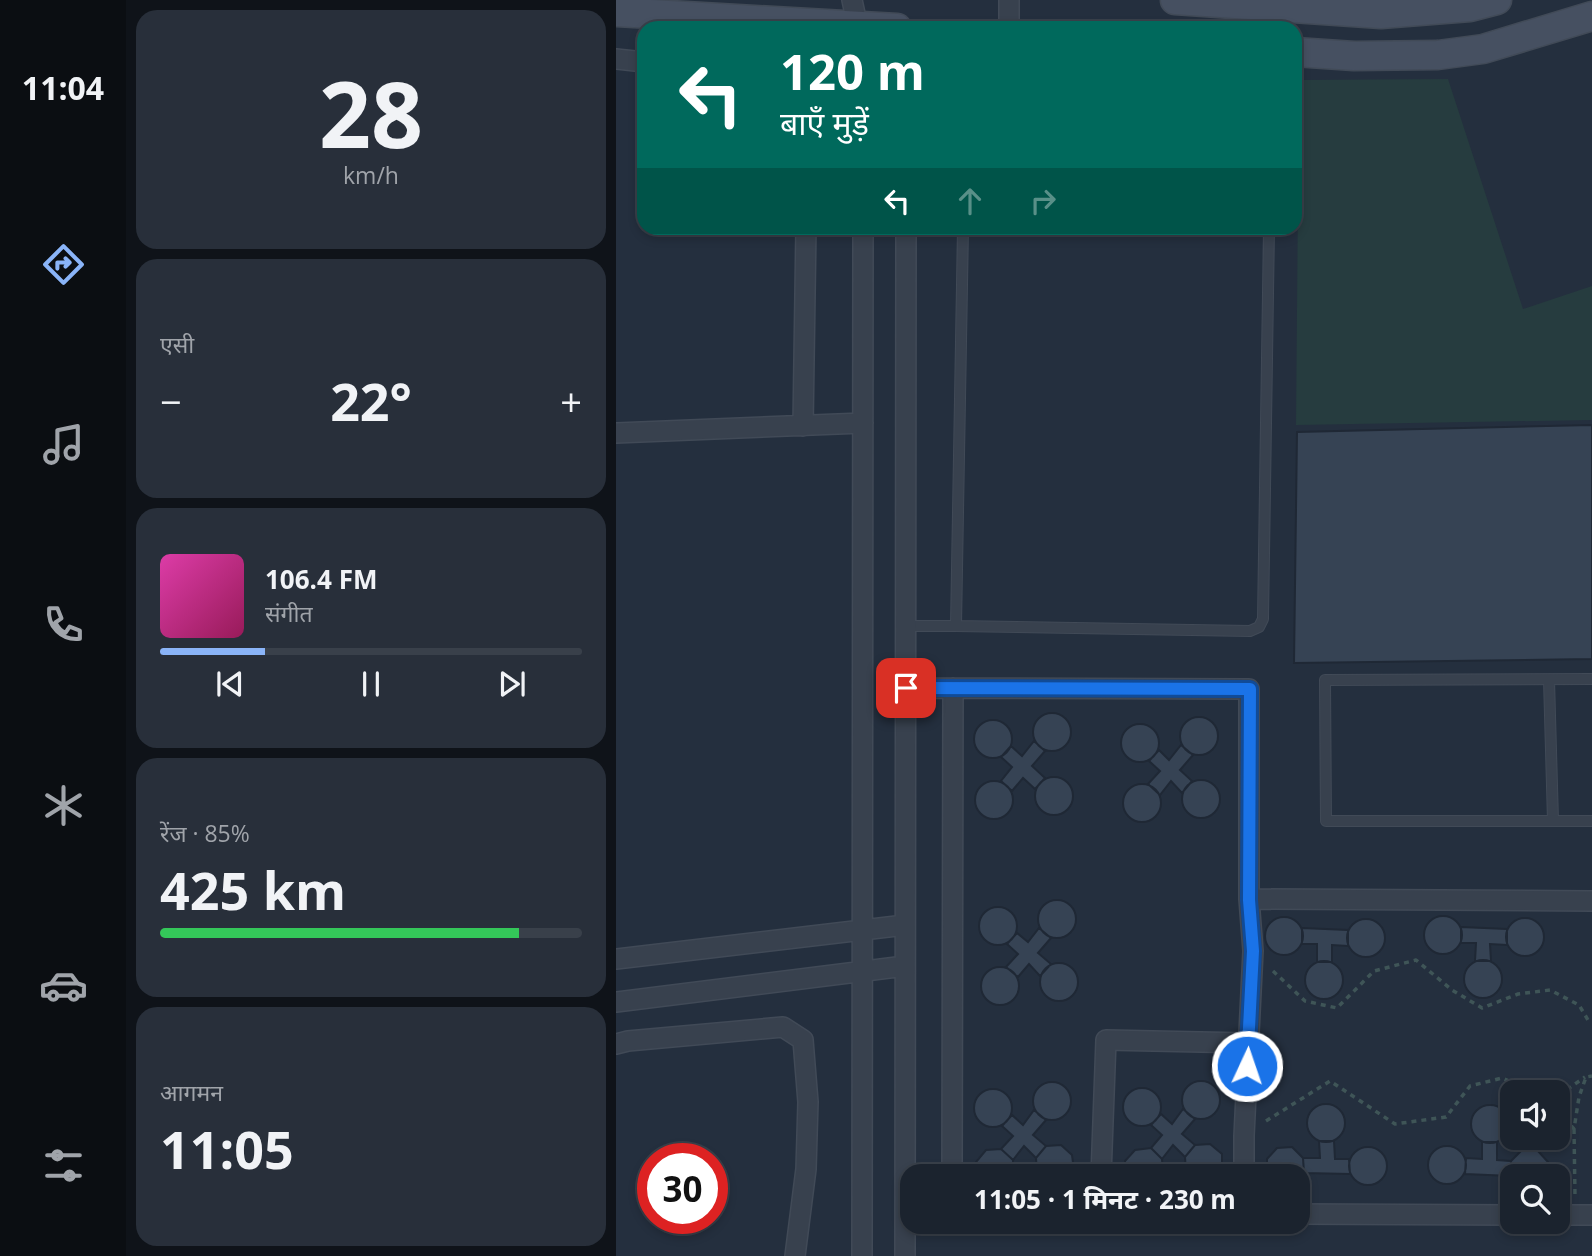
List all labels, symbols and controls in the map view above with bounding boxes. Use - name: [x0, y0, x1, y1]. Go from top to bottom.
- text: 120 m: [780, 38, 925, 104]
- icon: left: [665, 49, 756, 140]
- text: 28: [319, 51, 423, 175]
- text: 11:04: [22, 66, 104, 109]
- text: बाएँ मुड़ें: [780, 101, 869, 144]
- text: km/h: [343, 159, 399, 191]
- icon: left: [878, 182, 916, 220]
- icon: ahead: [951, 182, 989, 220]
- icon: right: [1024, 182, 1062, 220]
- icon: directions: [39, 240, 88, 289]
- text: एसी: [160, 328, 194, 360]
- text: 22°: [330, 365, 412, 436]
- text: −: [160, 375, 182, 427]
- text: +: [560, 375, 582, 427]
- icon: music: [39, 420, 88, 469]
- text: 106.4 FM: [265, 561, 377, 597]
- text: संगीत: [265, 597, 313, 629]
- icon: phone: [39, 600, 88, 649]
- pin: [876, 658, 936, 718]
- icon: previous: [211, 665, 249, 703]
- icon: pause: [352, 665, 390, 703]
- icon: next: [493, 665, 531, 703]
- icon: arrive: [887, 669, 925, 707]
- icon: climate: [39, 781, 88, 830]
- text: रेंज · 85%: [160, 817, 250, 849]
- text: 425 km: [160, 854, 346, 925]
- icon: car: [39, 961, 88, 1010]
- position arrow: [1210, 1029, 1284, 1103]
- text: आगमन: [160, 1076, 223, 1108]
- map controls: [1500, 1080, 1570, 1234]
- button: sound: [1500, 1080, 1570, 1150]
- text: 11:05: [160, 1113, 294, 1184]
- icon: filters: [39, 1141, 88, 1190]
- speed limit sign: 30: [637, 1143, 728, 1234]
- button: search: [1500, 1164, 1570, 1234]
- text: 11:05 · 1 मिनट · 230 m: [974, 1181, 1236, 1217]

